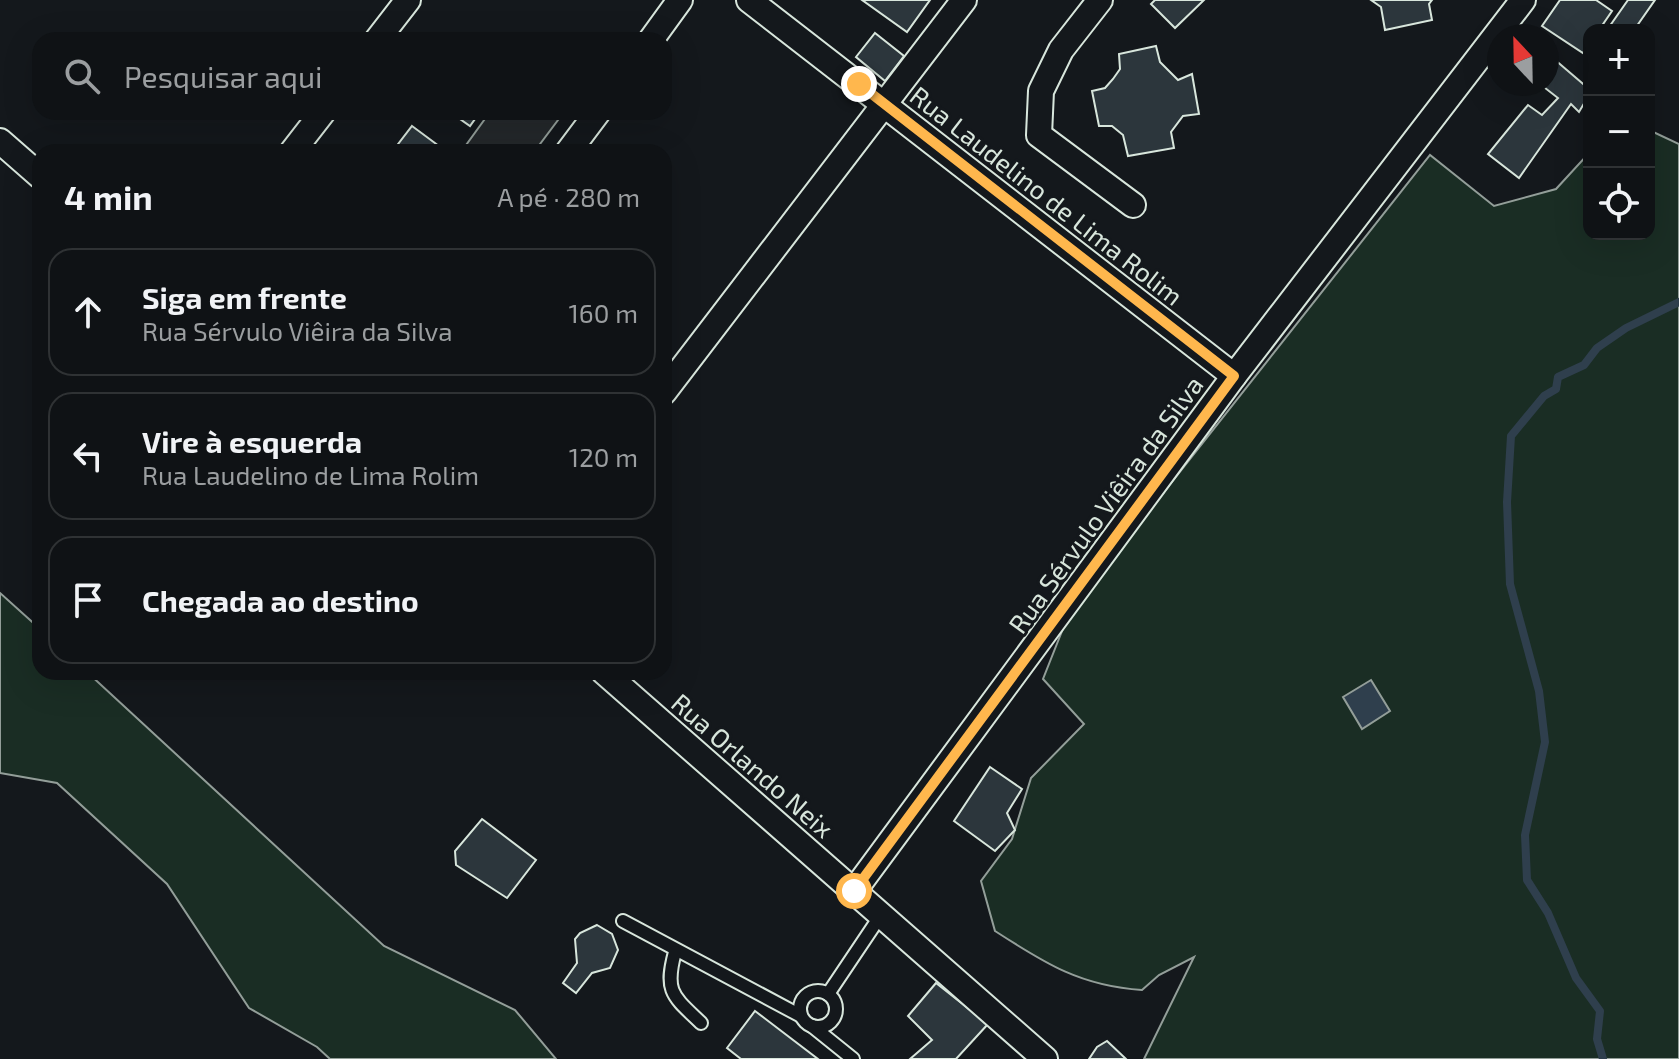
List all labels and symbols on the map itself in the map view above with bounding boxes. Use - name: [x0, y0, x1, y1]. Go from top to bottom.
- north arrow: [1487, 24, 1559, 96]
- route end: [841, 66, 877, 102]
- street label: Rua Laudelino de Lima Rolim: [905, 79, 1189, 311]
- street label: Rua Sérvulo Viêira da Silva: [1001, 369, 1209, 639]
- street label: Rua Orlando Neix: [666, 686, 840, 844]
- route start: [836, 873, 872, 909]

